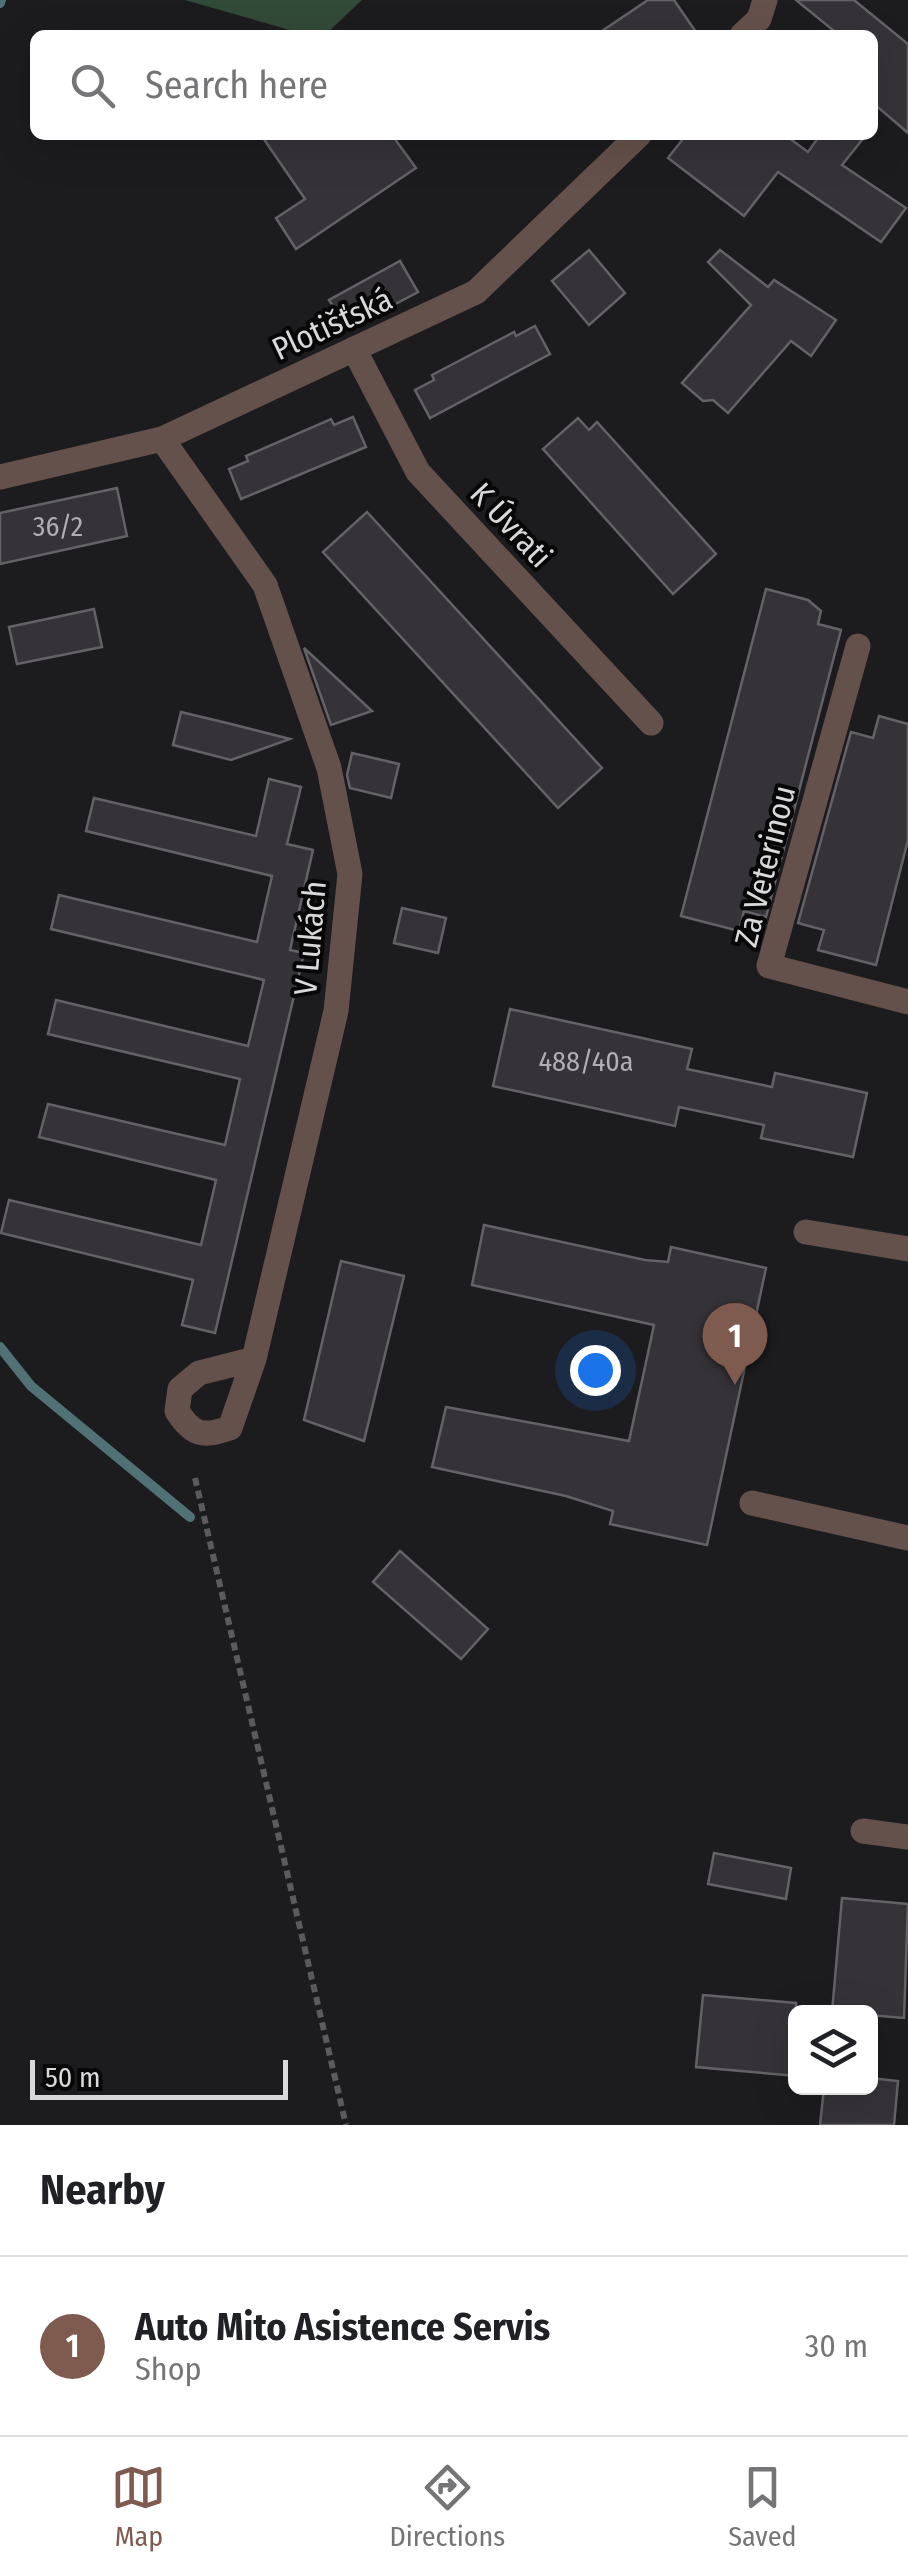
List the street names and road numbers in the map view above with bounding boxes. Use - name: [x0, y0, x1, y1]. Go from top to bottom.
- street label: Plotišťská: [266, 280, 398, 368]
- street label: K Úvrati: [462, 475, 560, 575]
- street label: Za Veterinou: [727, 782, 803, 950]
- street label: V Lukách: [286, 879, 334, 997]

